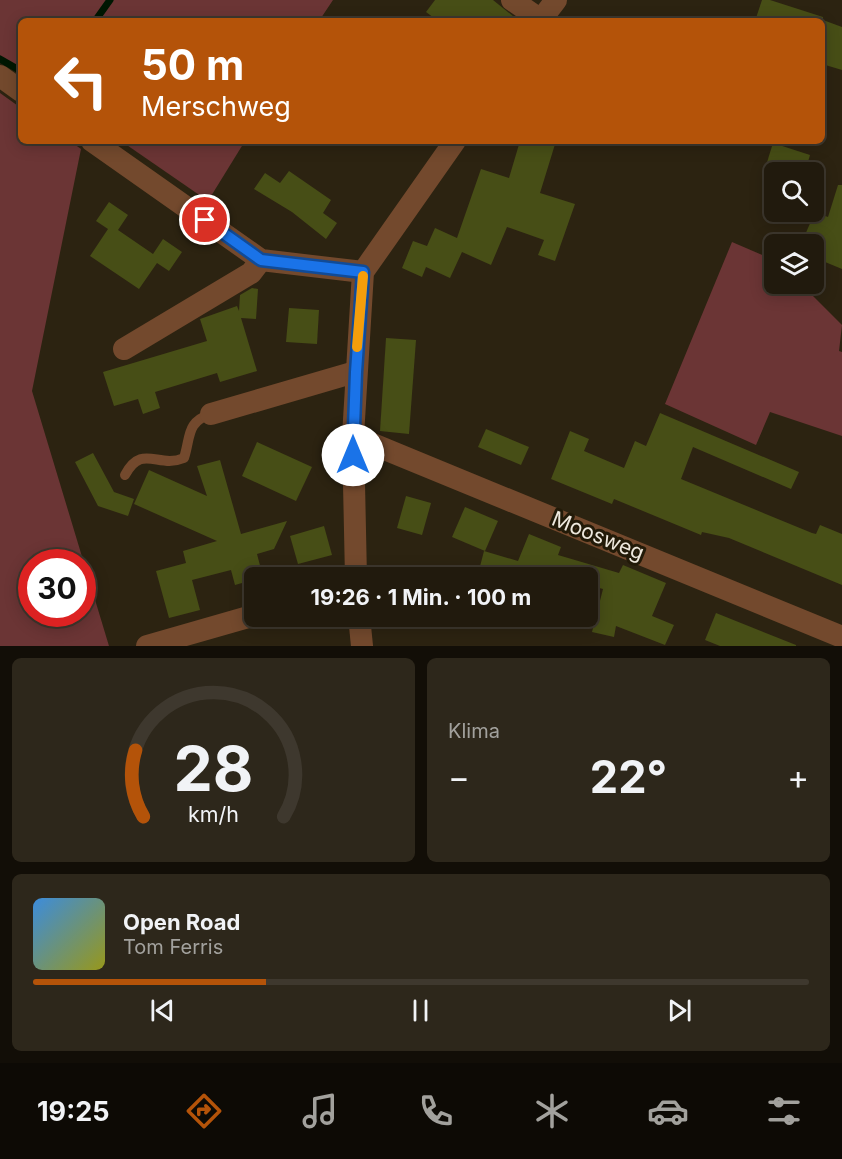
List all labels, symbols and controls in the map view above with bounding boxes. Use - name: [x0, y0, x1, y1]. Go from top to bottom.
- text: 50 m: [141, 39, 244, 90]
- icon: left: [42, 42, 120, 120]
- text: Merschweg: [141, 90, 291, 123]
- map controls: [764, 162, 824, 294]
- button: search: [764, 162, 824, 222]
- pin: [179, 194, 230, 245]
- icon: arrive: [188, 203, 221, 236]
- button: layers: [764, 234, 824, 294]
- position arrow: [321, 423, 385, 487]
- street label: Moosweg: [548, 506, 648, 565]
- speed limit sign: 30: [18, 549, 96, 627]
- text: 19:26 · 1 Min. · 100 m: [311, 584, 531, 610]
- text: Klima: [448, 719, 500, 743]
- text: 28: [174, 731, 253, 806]
- text: 22°: [590, 749, 667, 804]
- text: −: [448, 757, 470, 797]
- text: +: [787, 757, 809, 797]
- text: km/h: [188, 801, 239, 827]
- text: Open Road: [123, 909, 240, 935]
- text: Tom Ferris: [123, 935, 223, 959]
- icon: previous: [146, 994, 179, 1027]
- icon: pause: [404, 994, 437, 1027]
- icon: next: [663, 994, 696, 1027]
- icon: directions: [183, 1090, 225, 1132]
- icon: music: [299, 1090, 341, 1132]
- icon: phone: [415, 1090, 457, 1132]
- icon: climate: [531, 1090, 573, 1132]
- icon: car: [647, 1090, 689, 1132]
- icon: filters: [763, 1090, 805, 1132]
- text: 19:25: [37, 1095, 109, 1128]

